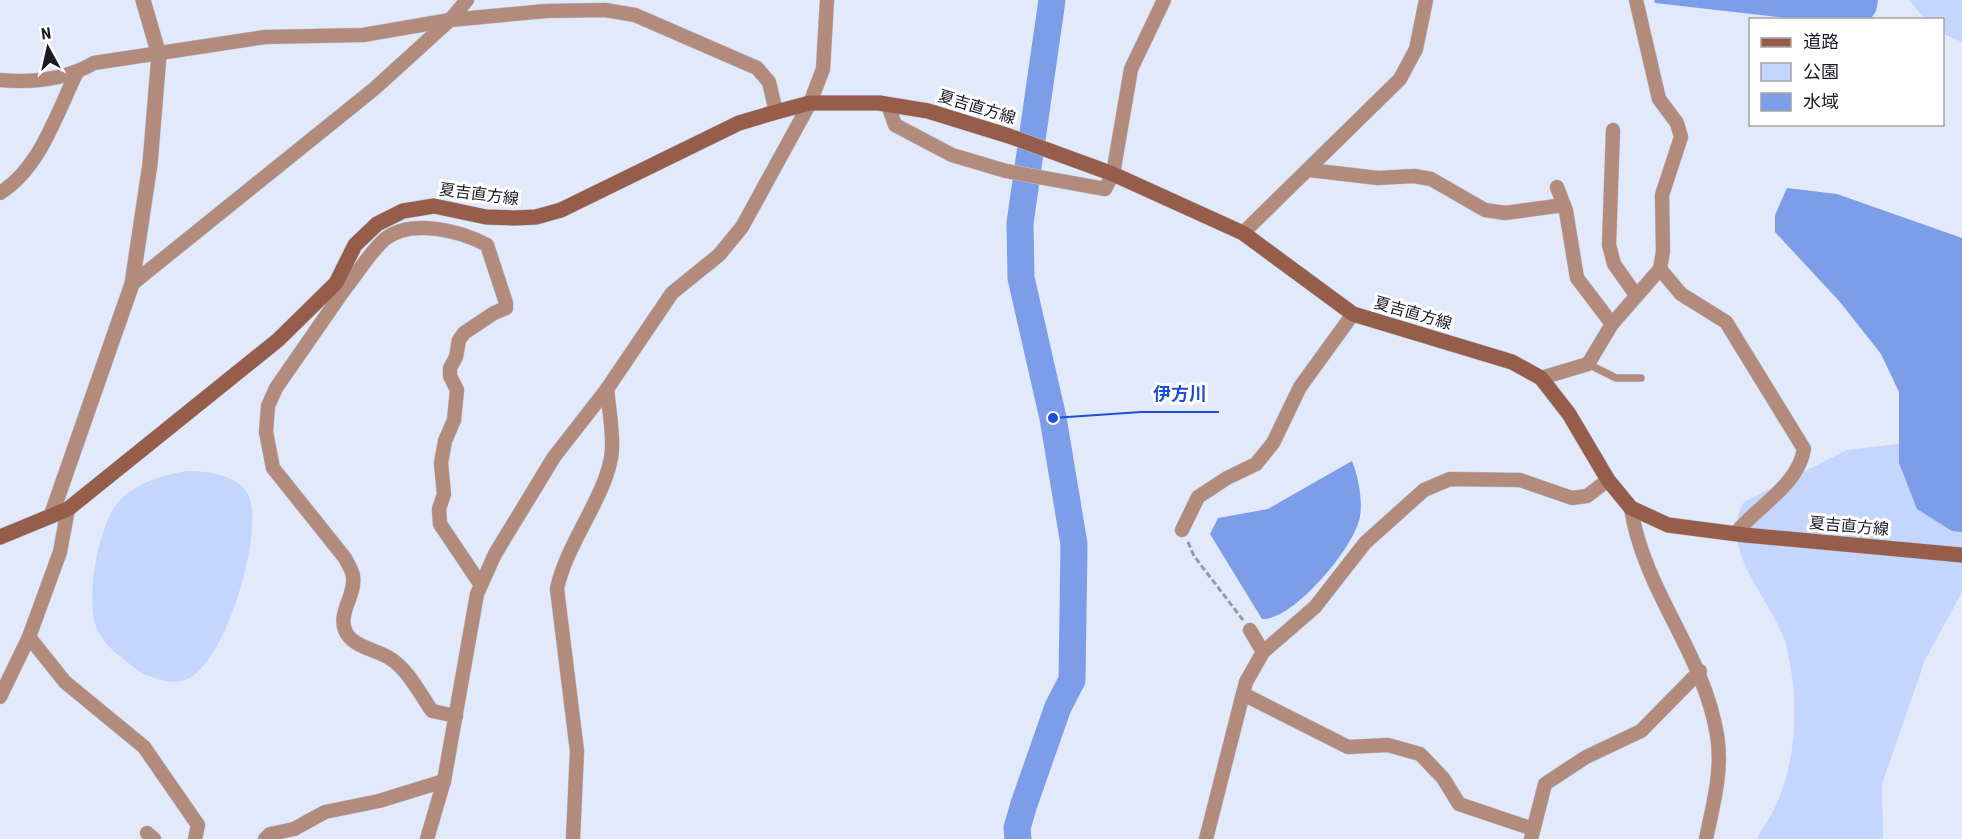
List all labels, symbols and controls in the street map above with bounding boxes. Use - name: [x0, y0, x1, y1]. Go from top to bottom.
- north arrow: [18, 18, 78, 78]
- legend: [1749, 18, 1944, 126]
- text: N: [40, 24, 52, 44]
- text: 道路: [1803, 31, 1839, 52]
- text: 公園: [1803, 61, 1839, 82]
- street label: 夏吉直方線: [936, 86, 1018, 128]
- text: 水域: [1803, 91, 1839, 112]
- street label: 夏吉直方線: [438, 180, 520, 208]
- street label: 夏吉直方線: [1372, 293, 1454, 333]
- callout: 伊方川: [1141, 376, 1219, 412]
- text: 伊方川: [1153, 383, 1207, 404]
- street label: 夏吉直方線: [1808, 513, 1890, 539]

